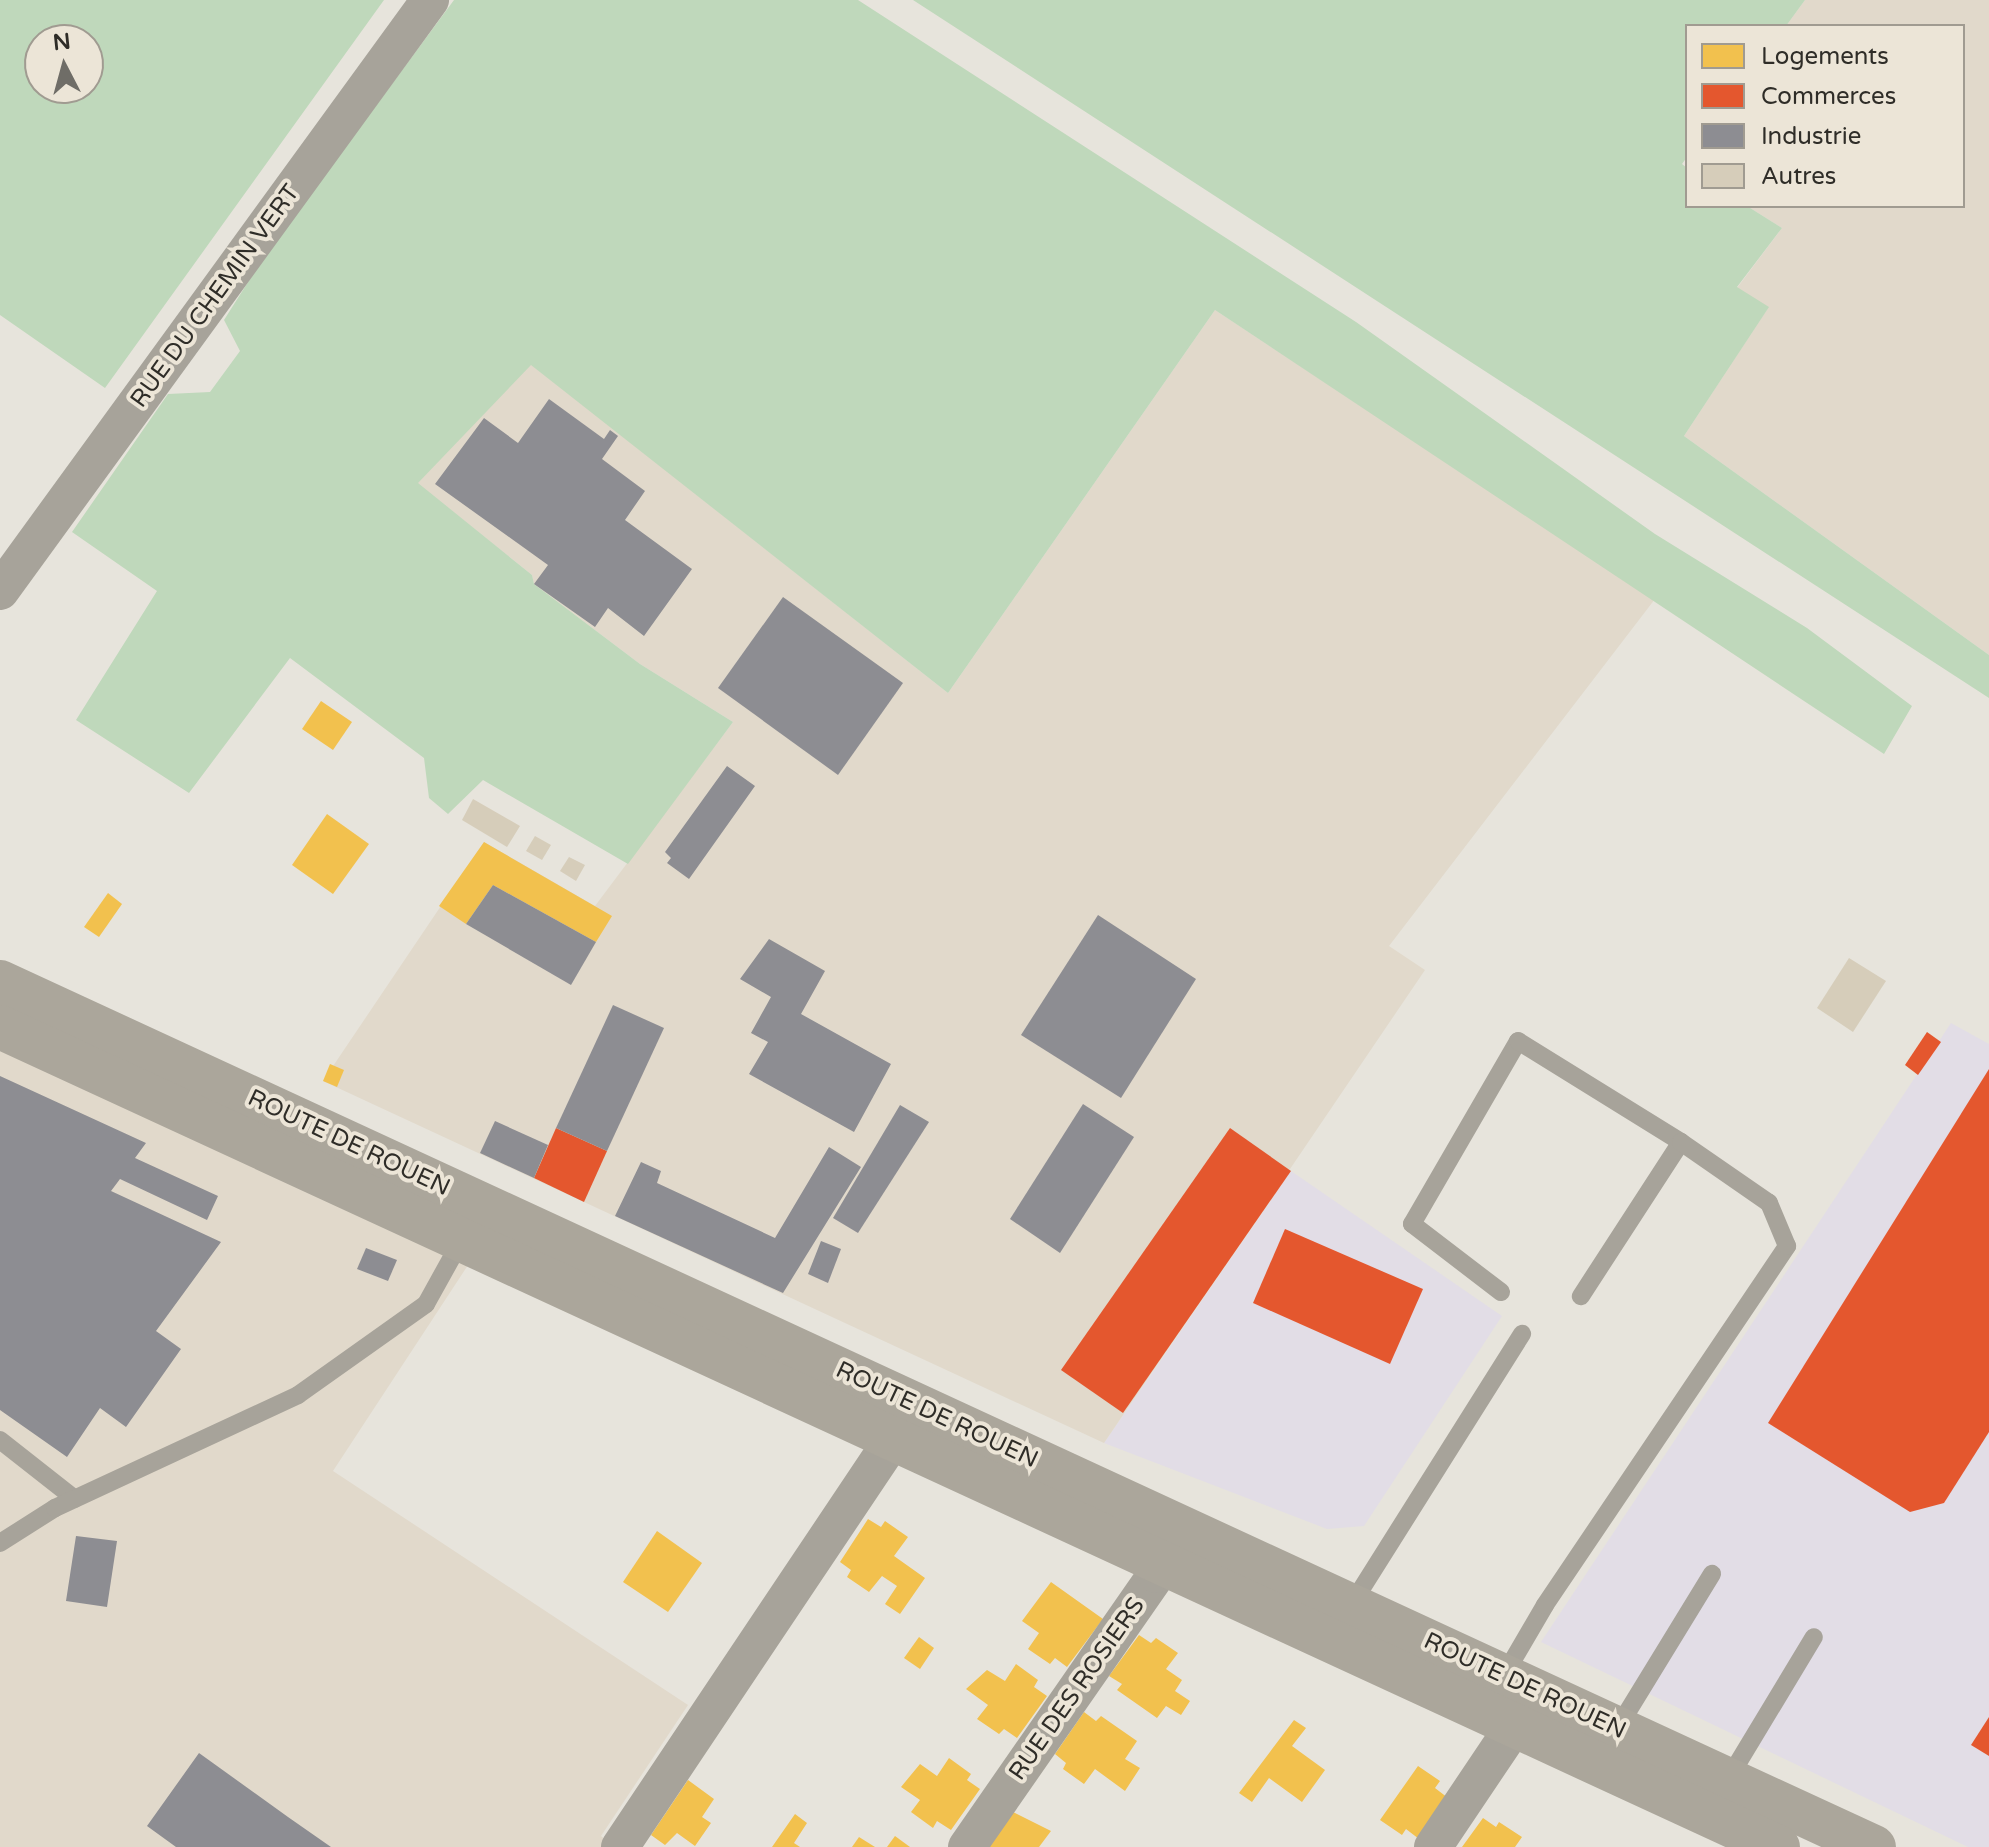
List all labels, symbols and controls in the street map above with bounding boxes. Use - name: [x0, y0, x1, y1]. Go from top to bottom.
- north arrow: [24, 24, 104, 104]
- legend: [1685, 24, 1965, 208]
- text: N: [52, 28, 72, 56]
- text: Logements: [1761, 42, 1889, 71]
- text: Commerces: [1761, 82, 1896, 111]
- text: Industrie: [1761, 122, 1861, 151]
- text: Autres: [1761, 162, 1836, 191]
- street label: RUE DU CHEMIN VERT: [124, 179, 306, 413]
- street label: ROUTE DE ROUEN: [243, 1083, 455, 1203]
- street label: ROUTE DE ROUEN: [831, 1355, 1043, 1475]
- street label: RUE DES ROSIERS: [1003, 1592, 1151, 1786]
- street label: ROUTE DE ROUEN: [1419, 1626, 1631, 1746]

